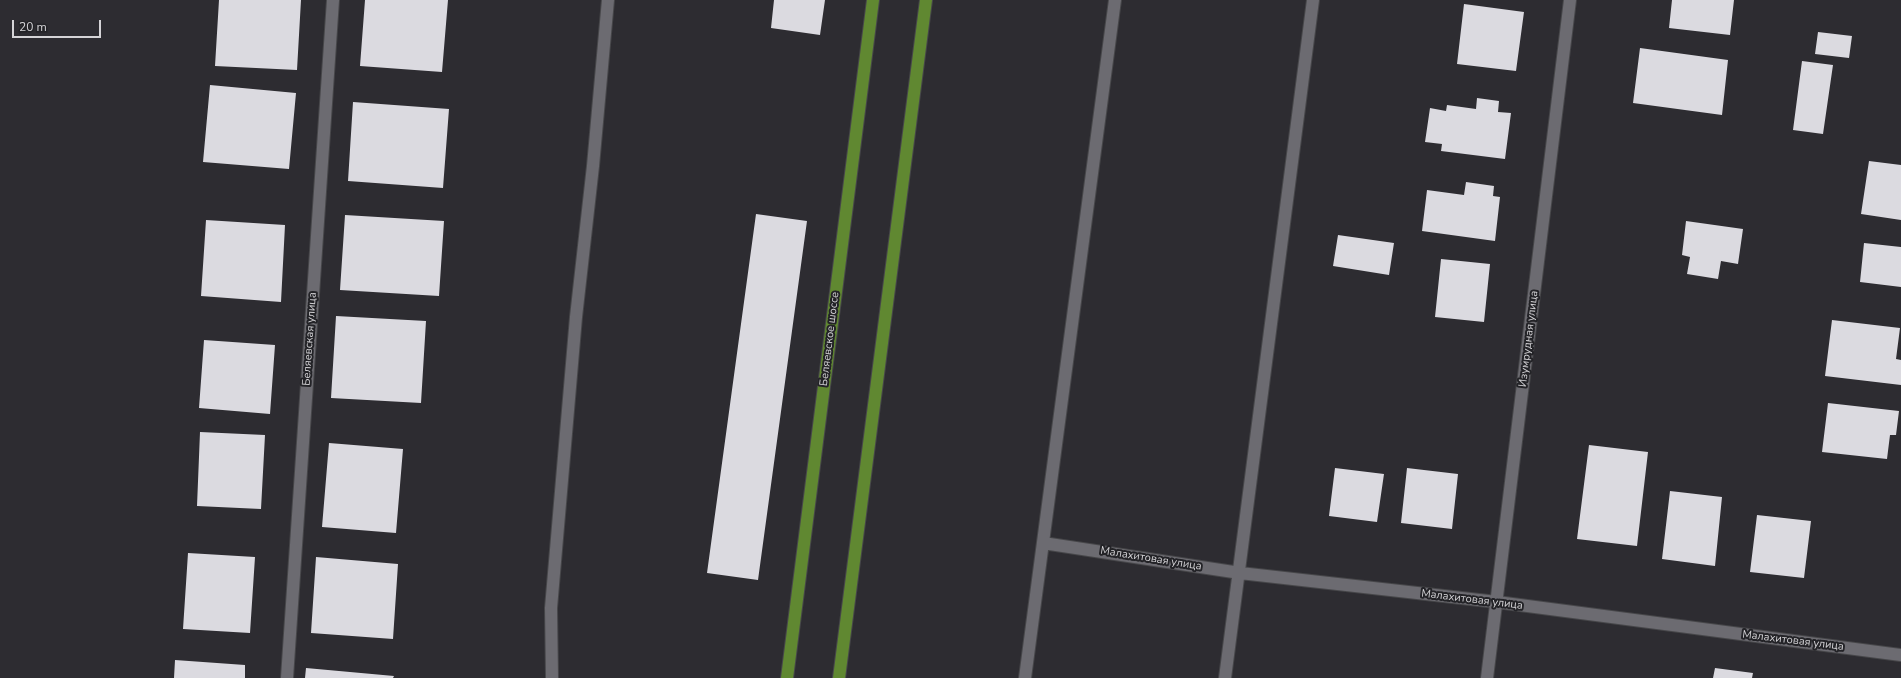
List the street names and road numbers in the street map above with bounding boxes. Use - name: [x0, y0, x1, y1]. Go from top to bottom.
- street label: Изумрудная улица: [1517, 290, 1541, 388]
- street label: Беляевское шоссе: [818, 291, 842, 387]
- street label: Беляевская улица: [300, 292, 320, 386]
- street label: Малахитовая улица: [1099, 544, 1203, 574]
- street label: Малахитовая улица: [1420, 587, 1524, 613]
- street label: Малахитовая улица: [1741, 628, 1845, 654]

